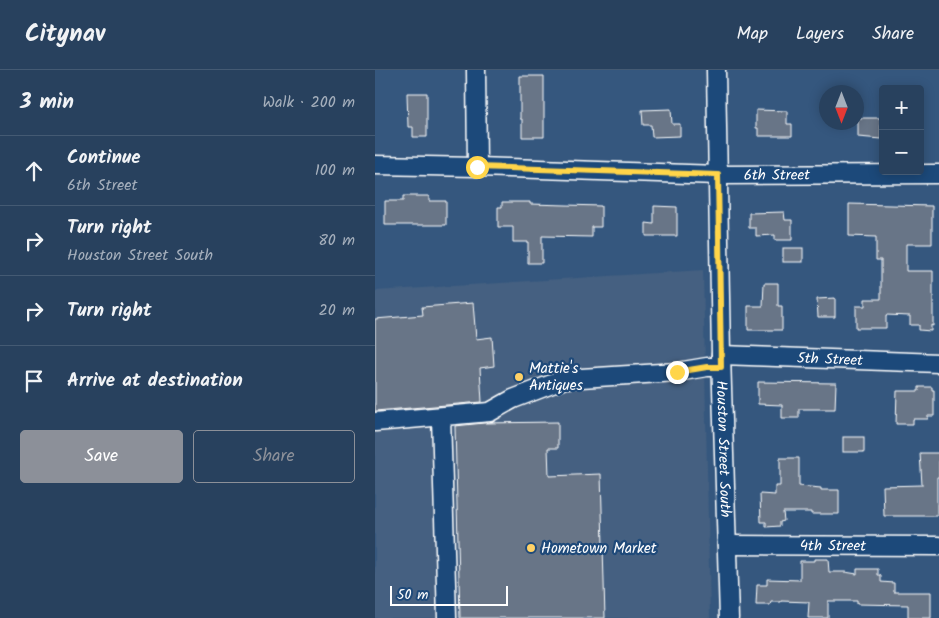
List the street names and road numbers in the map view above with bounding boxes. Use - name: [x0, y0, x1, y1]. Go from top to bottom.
- street label: 6th Street: [744, 164, 810, 188]
- street label: 5th Street: [796, 347, 864, 373]
- street label: Houston Street South: [709, 380, 737, 518]
- street label: 4th Street: [800, 534, 866, 559]

